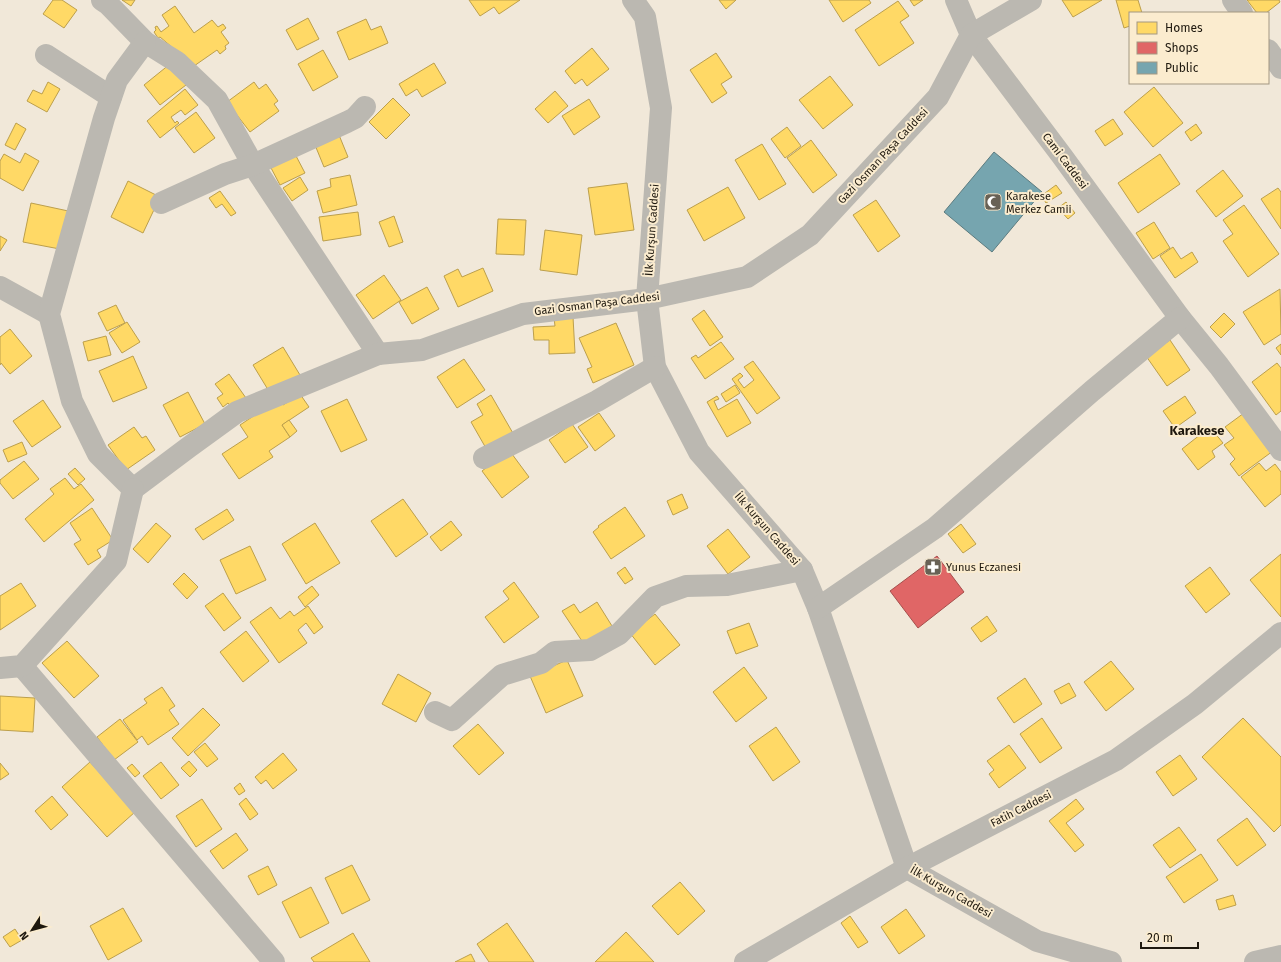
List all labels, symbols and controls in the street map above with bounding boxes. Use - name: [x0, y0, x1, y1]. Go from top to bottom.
- legend: [1129, 12, 1269, 84]
- text: Homes: [1165, 21, 1203, 35]
- text: Shops: [1165, 41, 1199, 55]
- text: Public: [1165, 61, 1199, 75]
- street label: Gazi Osman Paşa Caddesi: [835, 105, 931, 207]
- street label: Cami Caddesi: [1040, 130, 1090, 192]
- street label: İlk Kurşun Caddesi: [641, 183, 662, 276]
- place label: Karakese Merkez Camii: [1006, 190, 1072, 216]
- mosque icon: Karakese Merkez Camii: [983, 192, 1003, 212]
- street label: Gazi Osman Paşa Caddesi: [534, 290, 660, 318]
- district label: Karakese: [1170, 423, 1224, 438]
- street label: İlk Kurşun Caddesi: [732, 489, 803, 568]
- pharmacy icon: Yunus Eczanesi: [923, 557, 943, 577]
- place label: Yunus Eczanesi: [946, 561, 1021, 574]
- street label: Fatih Caddesi: [988, 788, 1054, 830]
- street label: İlk Kurşun Caddesi: [908, 862, 995, 921]
- north arrow: [12, 910, 52, 950]
- scale bar: [1141, 924, 1198, 950]
- text: N: [17, 929, 32, 942]
- text: 20 m: [1147, 931, 1173, 945]

